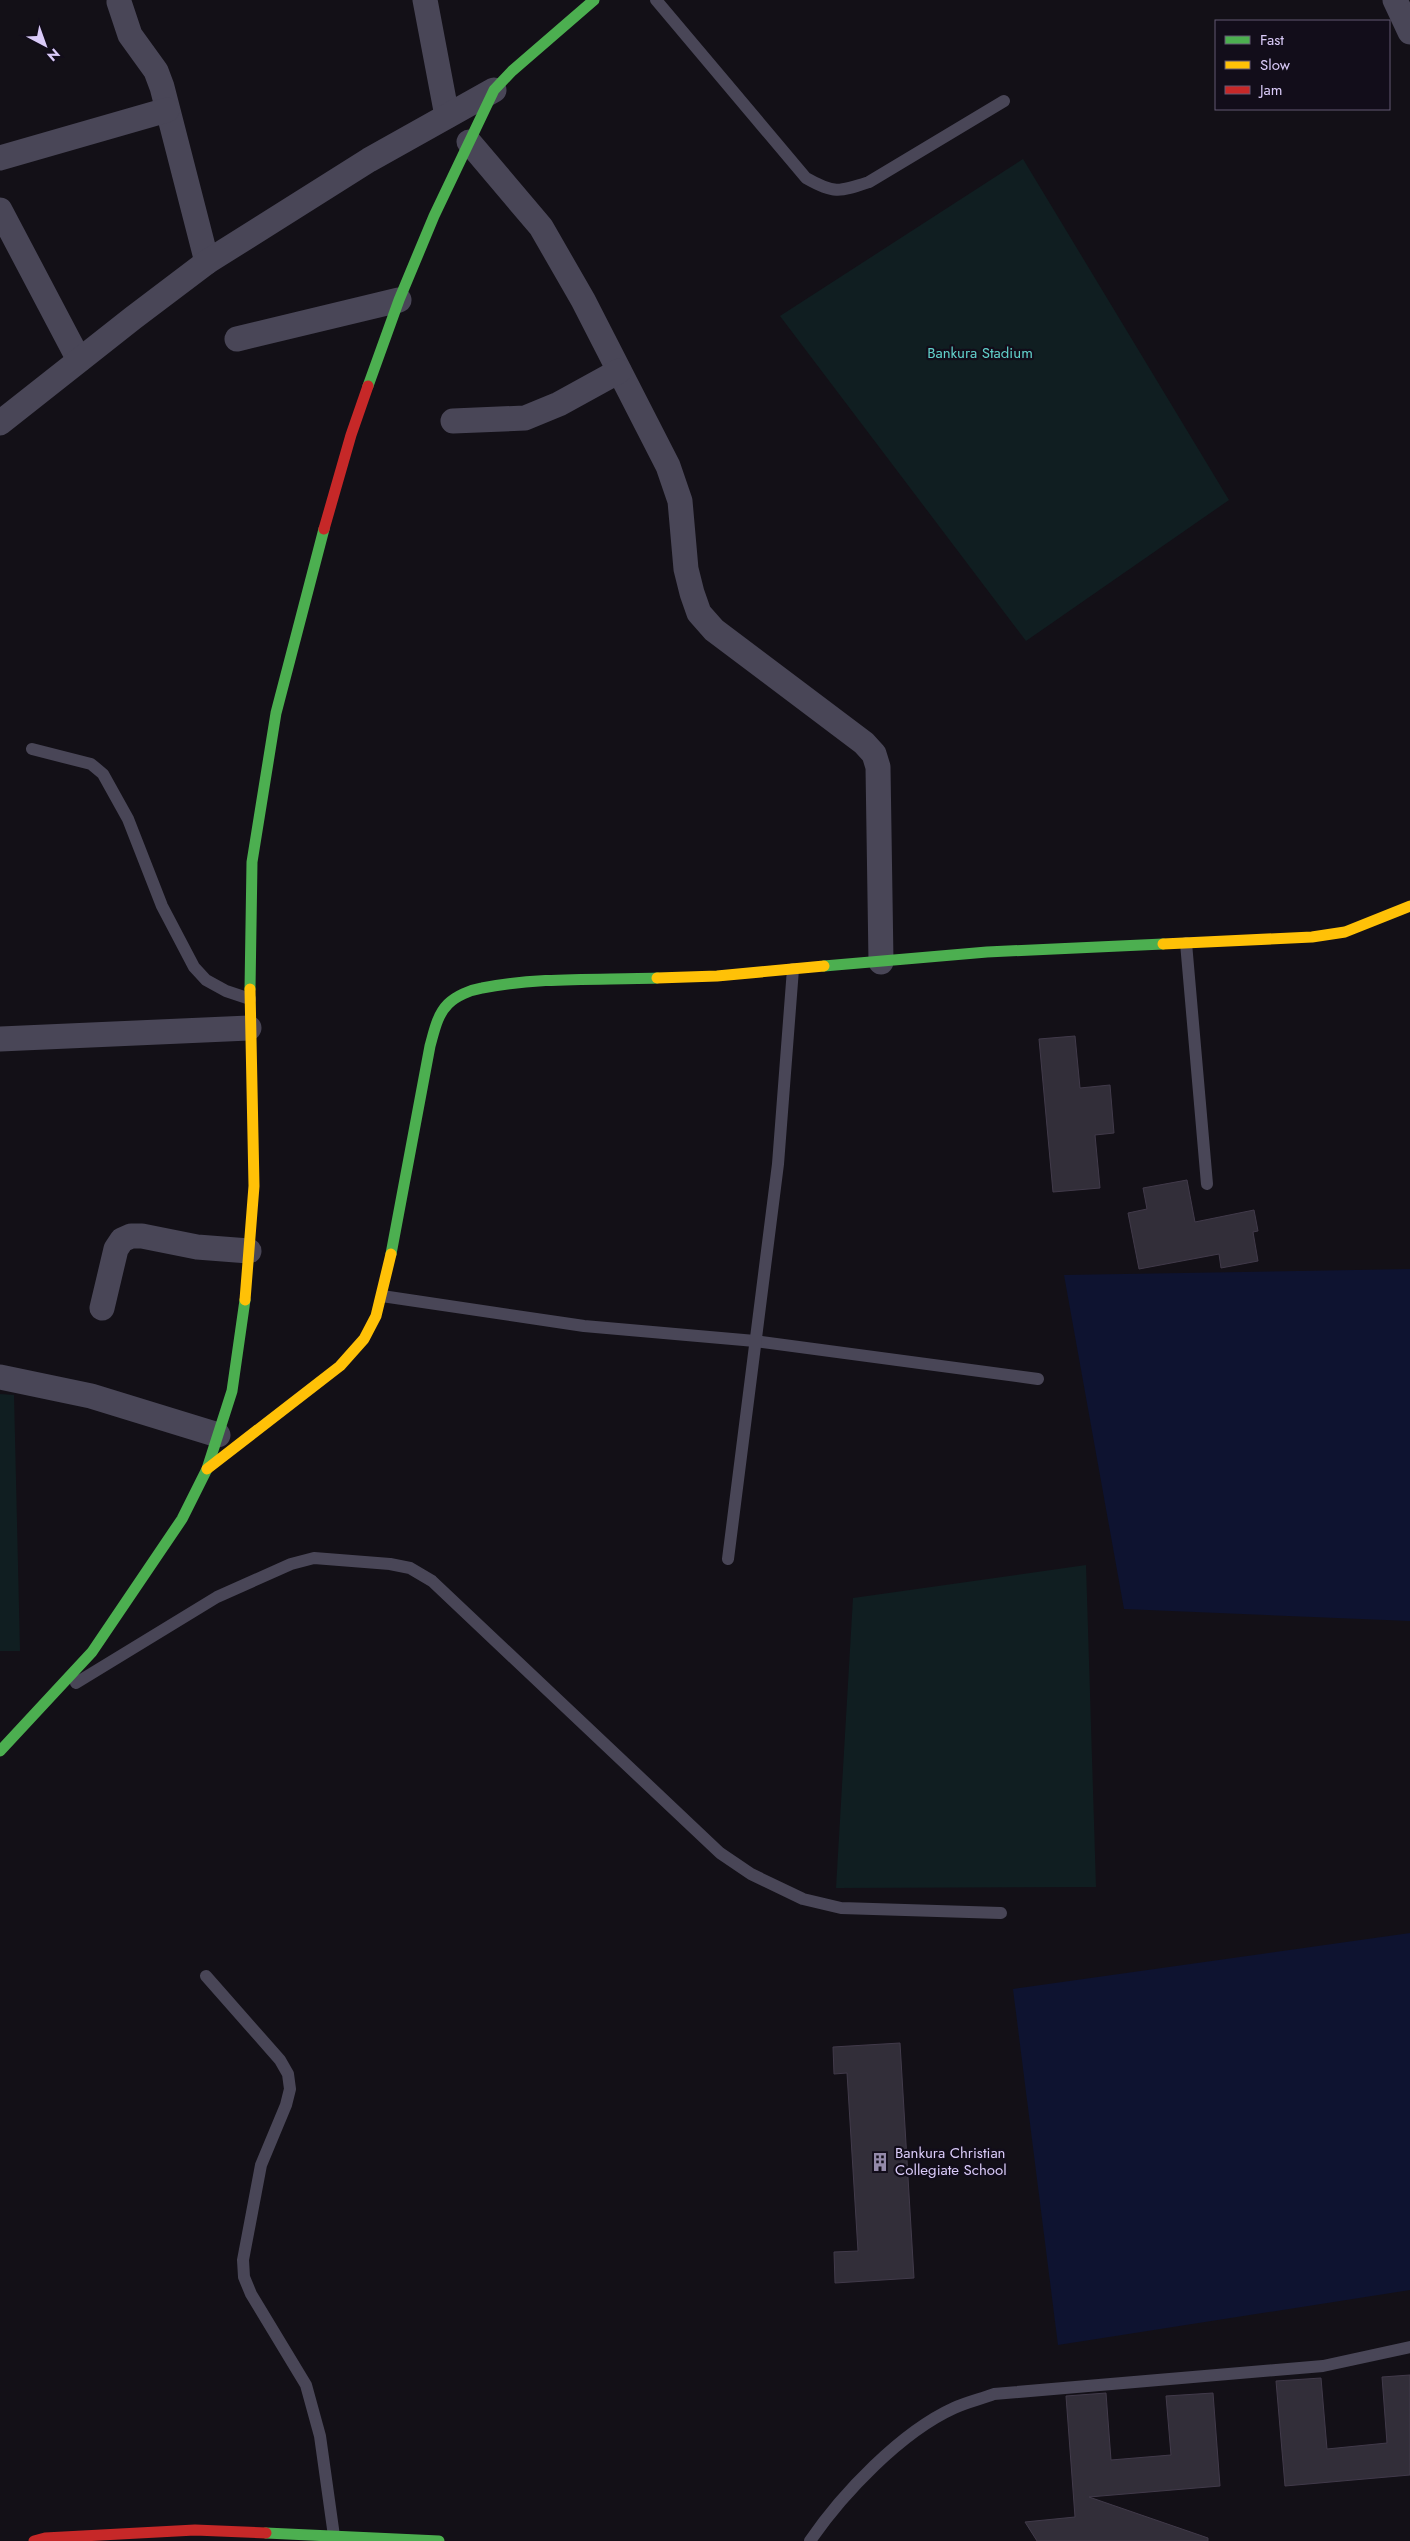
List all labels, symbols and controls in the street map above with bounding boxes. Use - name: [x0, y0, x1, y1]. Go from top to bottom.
- north arrow: [20, 20, 70, 70]
- legend: [1215, 20, 1390, 110]
- text: Fast: [1260, 29, 1284, 51]
- text: N: [43, 44, 64, 66]
- text: Slow: [1260, 54, 1291, 76]
- text: Jam: [1258, 79, 1283, 101]
- park label: Bankura Stadium: [927, 342, 1033, 364]
- place label: Bankura Christian Collegiate School: [895, 2142, 1007, 2181]
- building icon: Bankura Christian Collegiate School: [869, 2151, 891, 2173]

